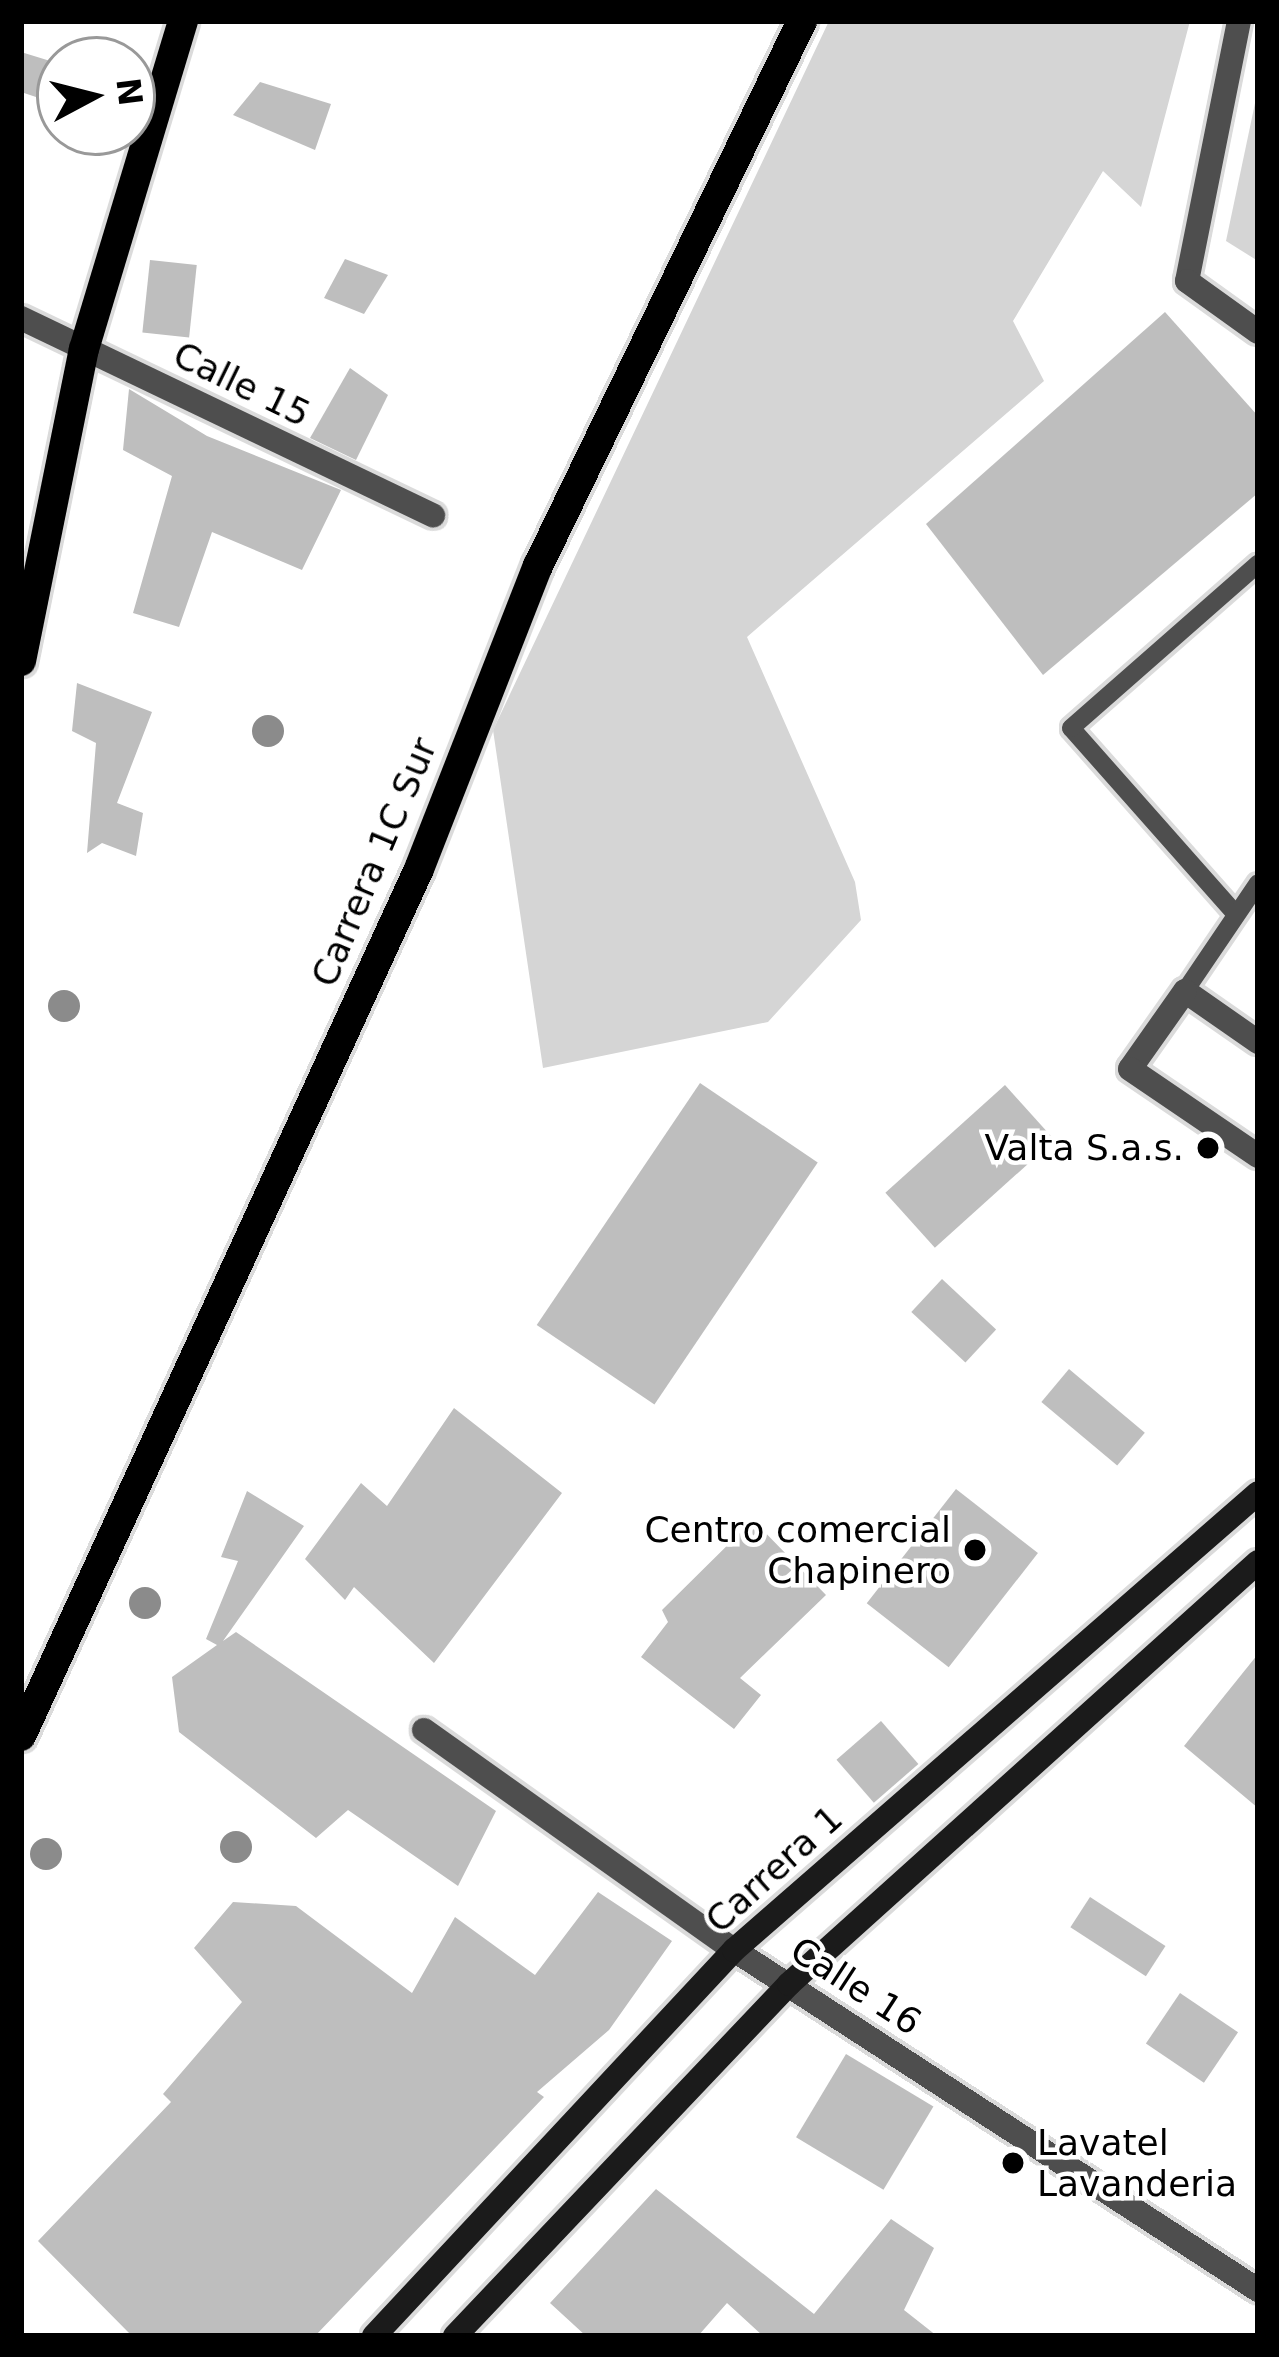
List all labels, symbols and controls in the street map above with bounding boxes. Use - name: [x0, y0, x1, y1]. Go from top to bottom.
- north arrow: [36, 36, 156, 156]
- text: N: [108, 76, 150, 108]
- street label: Calle 15: [167, 332, 317, 436]
- street label: Carrera 1C Sur: [302, 731, 446, 993]
- place label: Valta S.a.s.: [984, 1126, 1184, 1170]
- marker: Valta S.a.s.: [1195, 1135, 1221, 1161]
- place label: Centro comercial Chapinero: [644, 1507, 951, 1592]
- marker: Centro comercial Chapinero: [962, 1537, 988, 1563]
- street label: Carrera 1: [697, 1796, 851, 1942]
- street label: Calle 16: [783, 1928, 929, 2044]
- place label: Lavatel Lavanderia: [1037, 2120, 1237, 2205]
- marker: Lavatel Lavanderia: [1000, 2150, 1026, 2176]

